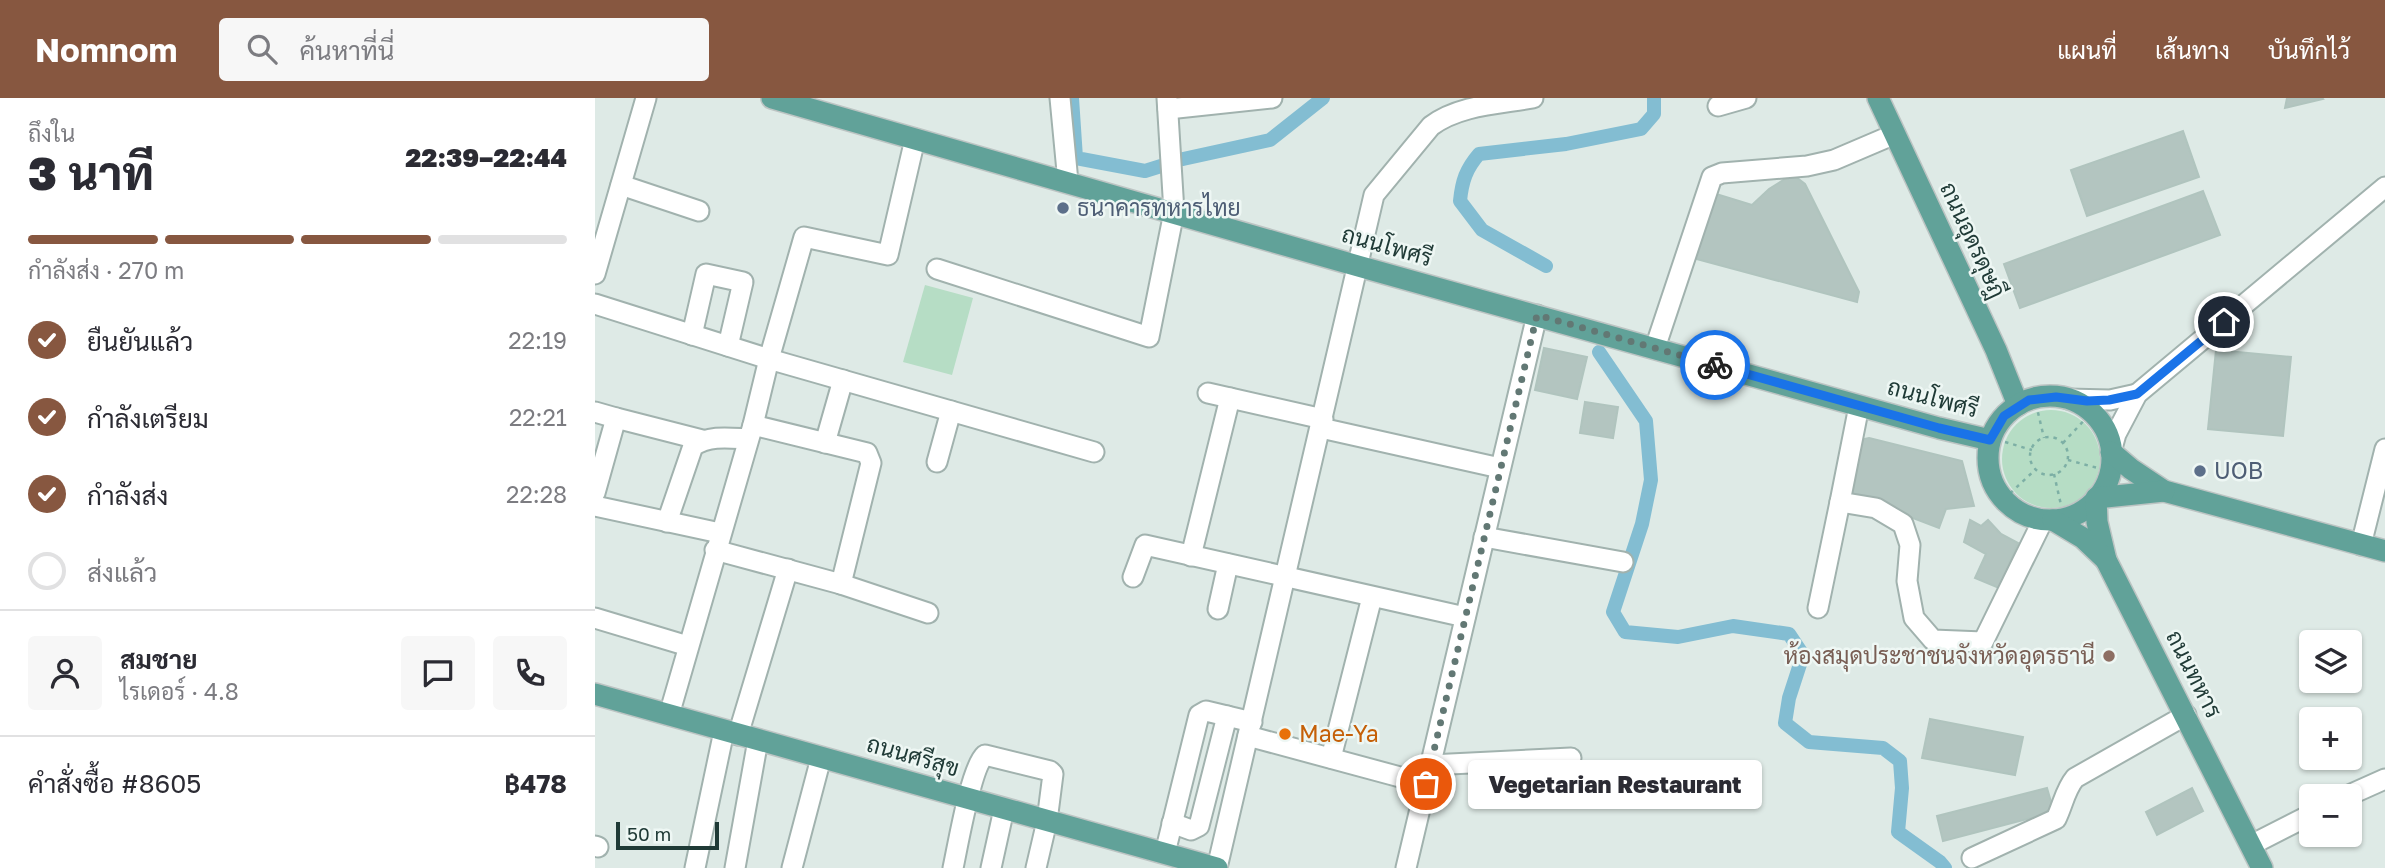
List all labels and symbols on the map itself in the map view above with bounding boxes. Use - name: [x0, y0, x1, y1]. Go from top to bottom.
- street label: ถนนอุดรดุษฎี: [1932, 177, 2013, 303]
- place label: ธนาคารทหารไทย: [1077, 192, 1241, 221]
- marker: ธนาคารทหารไทย: [1055, 200, 1071, 216]
- street label: ถนนโพศรี: [1339, 218, 1436, 271]
- pin: [2194, 292, 2254, 352]
- courier: [1680, 330, 1750, 400]
- street label: ถนนโพศรี: [1885, 371, 1982, 423]
- place label: UOB: [2214, 456, 2263, 484]
- marker: UOB: [2192, 463, 2208, 479]
- street label: ถนนทหาร: [2161, 625, 2229, 722]
- place label: ห้องสมุดประชาชนจังหวัดอุดรธานี: [1783, 641, 2095, 672]
- marker: ห้องสมุดประชาชนจังหวัดอุดรธานี: [2101, 648, 2117, 664]
- place label: Mae-Ya: [1299, 719, 1379, 747]
- marker: Mae-Ya: [1277, 726, 1293, 742]
- street label: ถนนศรีสุข: [863, 729, 963, 784]
- pin: [1396, 754, 1456, 814]
- callout: Vegetarian Restaurant: [1468, 760, 1762, 808]
- scale bar: [616, 819, 719, 851]

